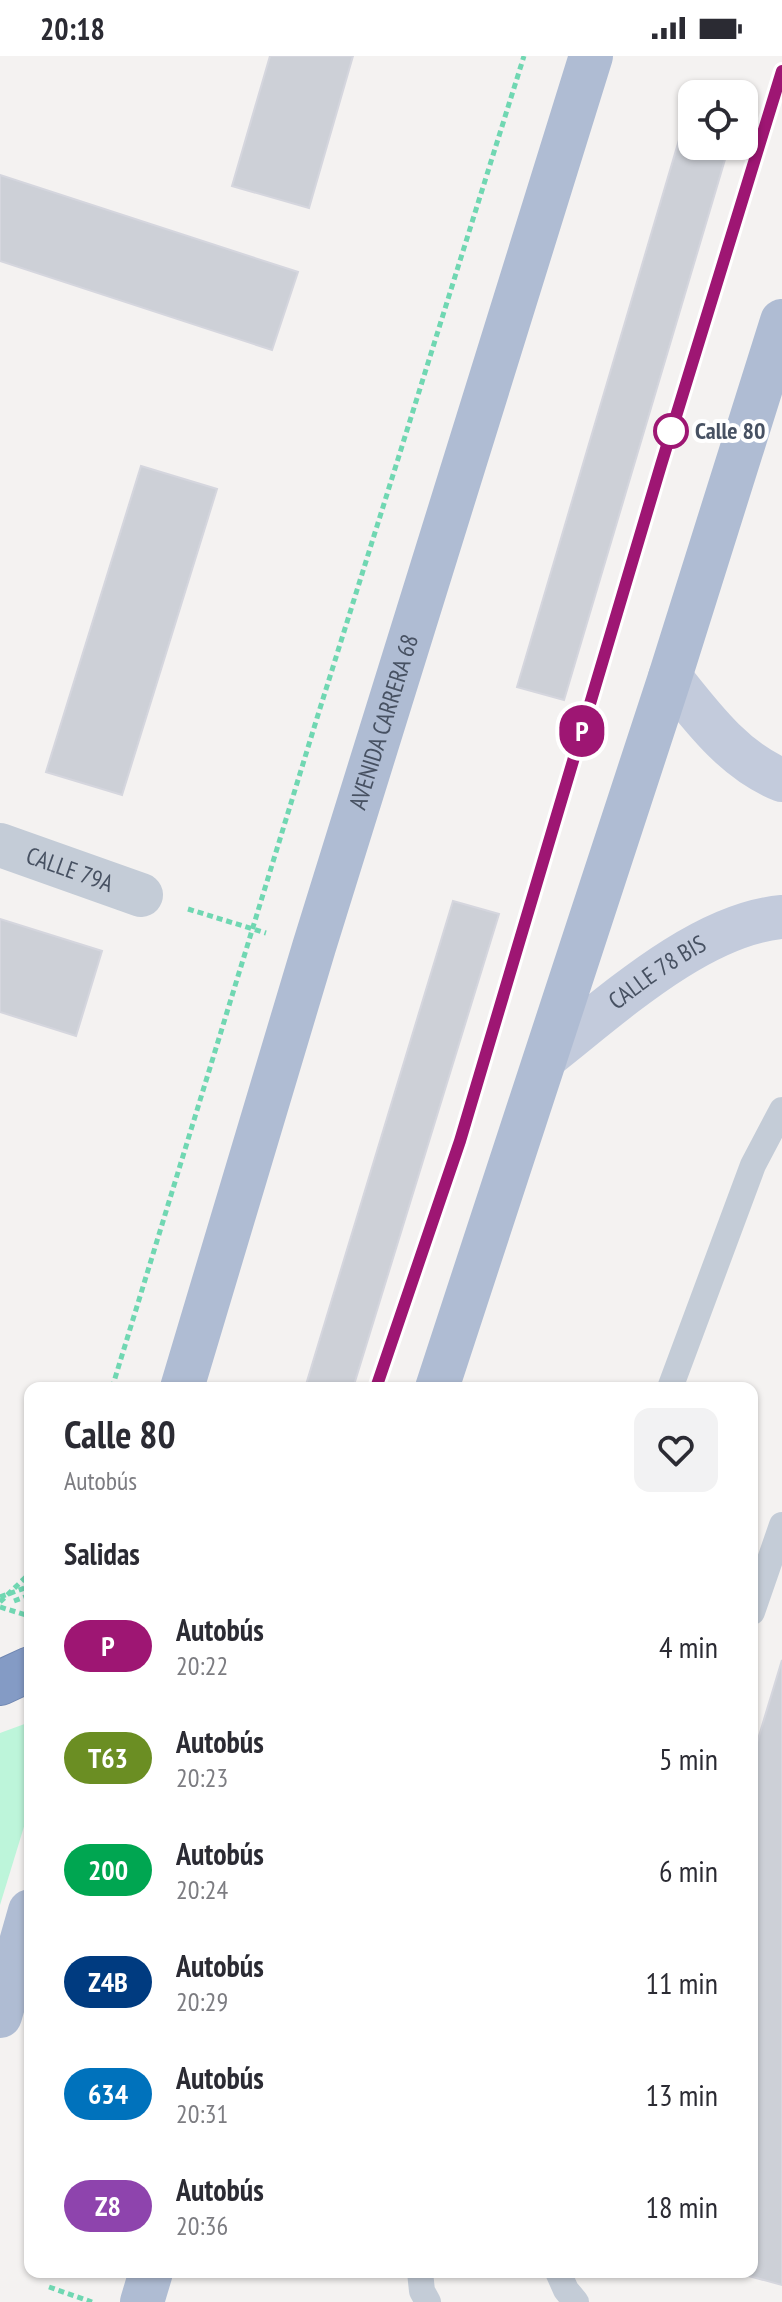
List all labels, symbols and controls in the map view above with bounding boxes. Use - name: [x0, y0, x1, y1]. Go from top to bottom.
- text: 20:18: [40, 9, 105, 48]
- map controls: [678, 80, 758, 160]
- button: locate: [678, 80, 758, 160]
- marker: Calle 80: [654, 414, 688, 448]
- place label: Calle 80: [695, 415, 766, 446]
- street label: AVENIDA CARRERA 68: [342, 631, 425, 813]
- line badge: P: [556, 705, 608, 757]
- text: P: [575, 712, 589, 749]
- street label: CALLE 79A: [22, 840, 118, 899]
- street label: CALLE 78 BIS: [602, 928, 711, 1016]
- button: heart: [634, 1408, 718, 1492]
- text: Calle 80: [64, 1409, 176, 1458]
- text: Autobús: [64, 1464, 137, 1497]
- text: Salidas: [64, 1534, 140, 1573]
- text: Autobús: [176, 1610, 264, 1649]
- text: P: [101, 1627, 115, 1664]
- text: 4 min: [659, 1627, 718, 1666]
- text: 20:22: [176, 1649, 228, 1682]
- text: Autobús: [176, 1722, 264, 1761]
- text: T63: [88, 1739, 128, 1776]
- text: 5 min: [659, 1739, 718, 1778]
- text: 20:23: [176, 1761, 228, 1794]
- text: Autobús: [176, 1834, 264, 1873]
- text: 200: [88, 1851, 128, 1888]
- text: 6 min: [659, 1851, 718, 1890]
- text: 20:24: [176, 1873, 228, 1906]
- text: Autobús: [176, 1946, 264, 1985]
- text: Z4B: [88, 1963, 128, 2000]
- text: 11 min: [645, 1963, 718, 2002]
- text: 20:29: [176, 1985, 228, 2018]
- text: Autobús: [176, 2058, 264, 2097]
- text: 634: [88, 2075, 128, 2112]
- text: 13 min: [645, 2075, 718, 2114]
- text: 20:31: [176, 2097, 228, 2130]
- text: Autobús: [176, 2170, 264, 2209]
- text: Z8: [95, 2187, 121, 2224]
- text: 18 min: [645, 2187, 718, 2226]
- text: 20:36: [176, 2209, 228, 2242]

